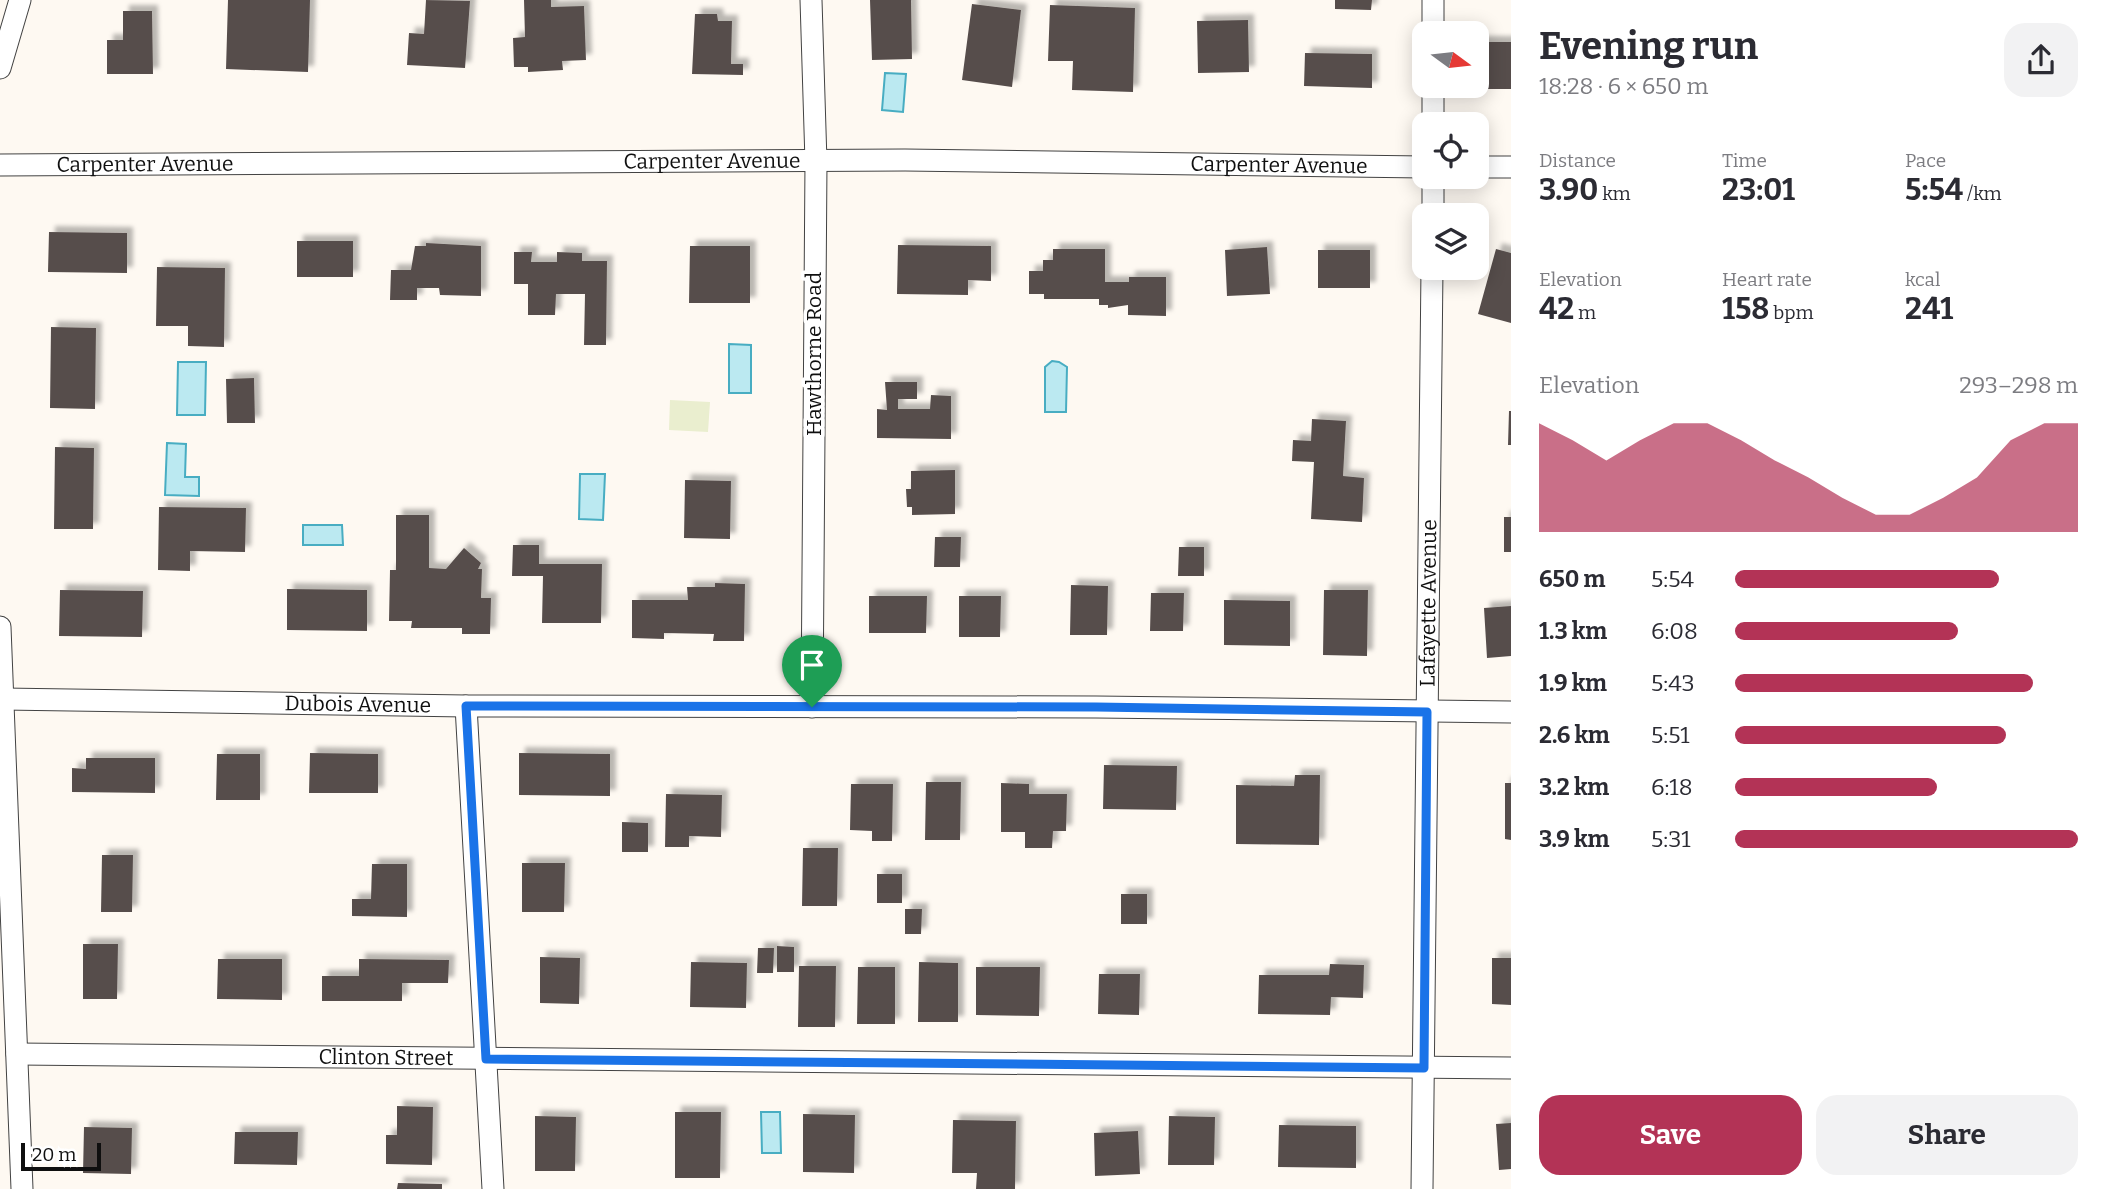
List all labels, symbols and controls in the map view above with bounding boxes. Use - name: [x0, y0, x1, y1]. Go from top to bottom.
- north arrow: [1412, 21, 1489, 98]
- map controls: [1412, 21, 1489, 280]
- text: Evening run: [1539, 23, 1758, 69]
- button: share: [2004, 23, 2078, 97]
- text: 18:28 · 6 × 650 m: [1539, 72, 1708, 100]
- button: locate: [1412, 112, 1489, 189]
- street label: Carpenter Avenue: [623, 148, 801, 175]
- text: Distance: [1539, 149, 1616, 172]
- text: Time: [1722, 149, 1767, 172]
- text: Pace: [1905, 149, 1946, 172]
- street label: Carpenter Avenue: [56, 151, 234, 178]
- street label: Carpenter Avenue: [1190, 151, 1368, 179]
- text: 3.90: [1539, 172, 1598, 208]
- text: 23:01: [1722, 172, 1795, 208]
- text: 5:54: [1905, 172, 1963, 208]
- text: km: [1598, 182, 1631, 205]
- text: /km: [1963, 182, 2002, 205]
- button: layers: [1412, 203, 1489, 280]
- text: Elevation: [1539, 268, 1622, 291]
- text: Heart rate: [1722, 268, 1812, 291]
- text: kcal: [1905, 268, 1940, 291]
- street label: Hawthorne Road: [801, 272, 827, 436]
- text: 42: [1539, 291, 1574, 327]
- text: 158: [1722, 291, 1769, 327]
- text: 241: [1905, 291, 1953, 327]
- text: m: [1574, 301, 1596, 324]
- text: bpm: [1769, 301, 1814, 324]
- text: Elevation: [1539, 371, 1639, 399]
- text: 293–298 m: [1959, 371, 2078, 399]
- street label: Lafayette Avenue: [1414, 519, 1442, 687]
- text: 650 m: [1539, 565, 1605, 593]
- text: 5:54: [1651, 565, 1694, 593]
- text: 1.3 km: [1539, 617, 1607, 645]
- text: 6:08: [1651, 617, 1698, 645]
- pin: [782, 635, 842, 707]
- icon: arrive: [793, 646, 831, 684]
- text: 1.9 km: [1539, 669, 1607, 697]
- text: 5:43: [1651, 669, 1695, 697]
- street label: Dubois Avenue: [284, 690, 431, 718]
- text: 2.6 km: [1539, 721, 1610, 749]
- text: 5:51: [1651, 721, 1690, 749]
- text: 3.2 km: [1539, 773, 1609, 801]
- text: 6:18: [1651, 773, 1693, 801]
- text: 3.9 km: [1539, 825, 1609, 853]
- text: 5:31: [1651, 825, 1691, 853]
- street label: Clinton Street: [318, 1044, 454, 1071]
- button: Save: [1539, 1095, 1802, 1175]
- button: Share: [1816, 1095, 2078, 1175]
- scale bar: [21, 1140, 102, 1172]
- text: 20 m: [32, 1143, 76, 1166]

